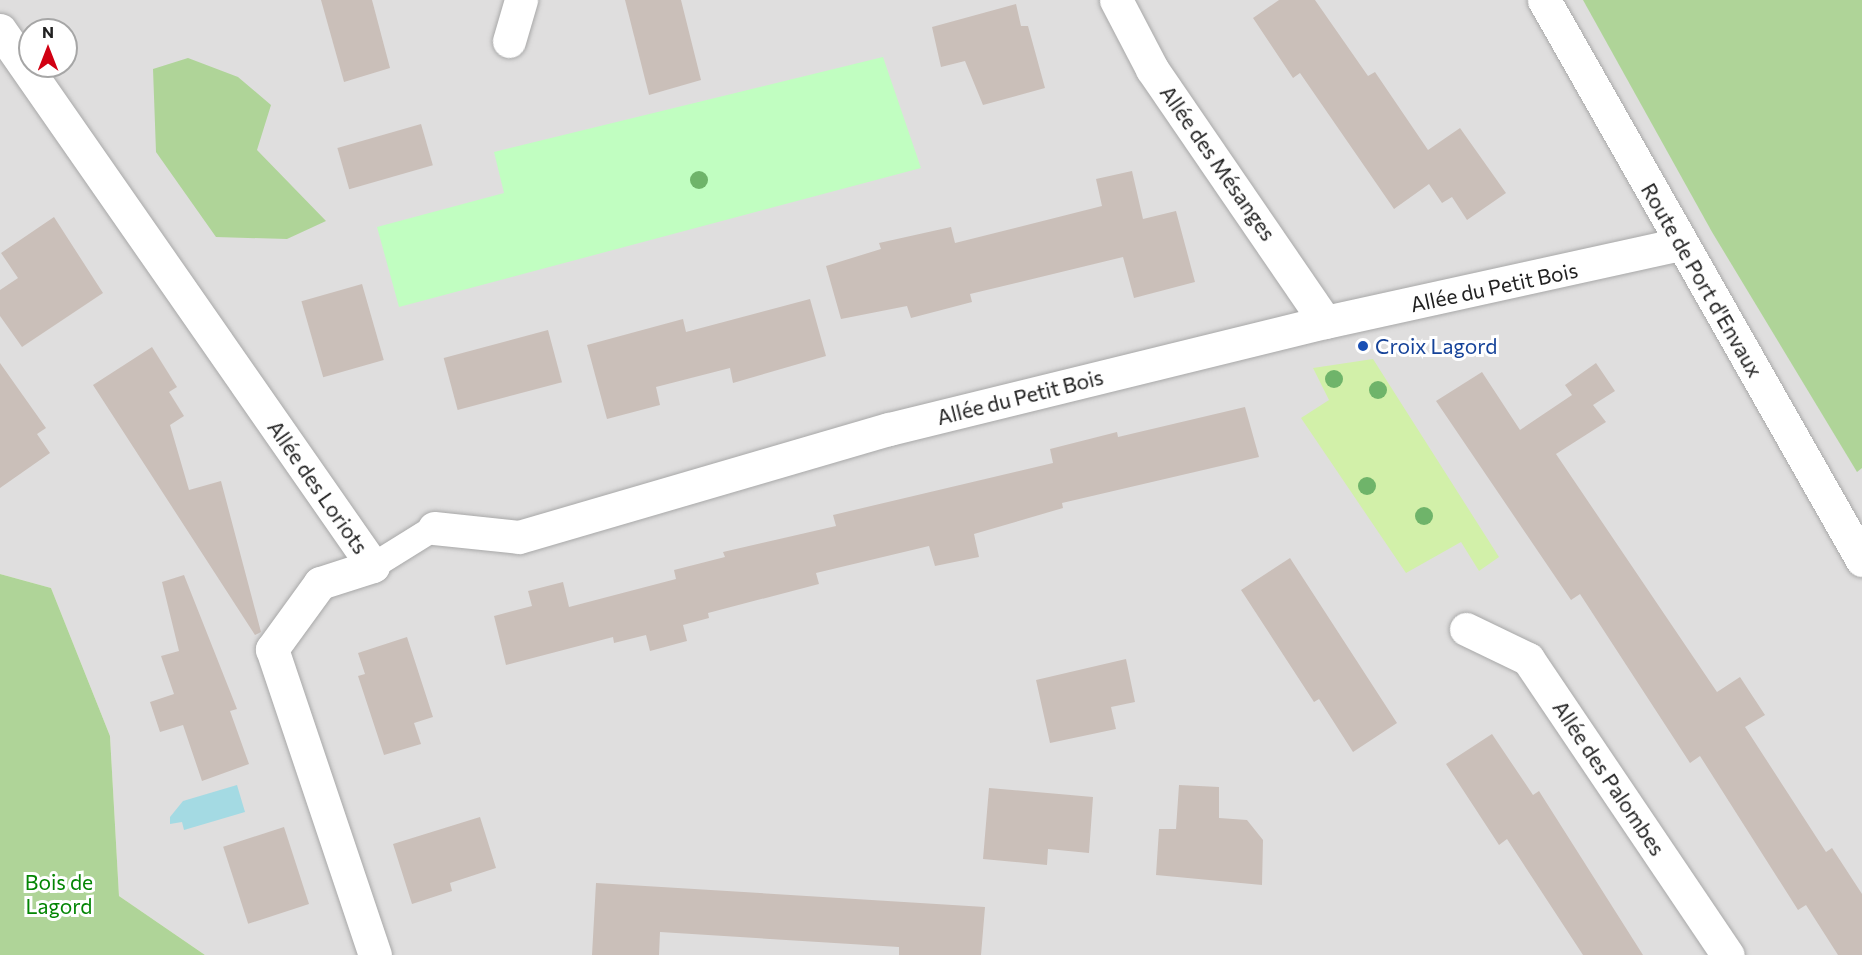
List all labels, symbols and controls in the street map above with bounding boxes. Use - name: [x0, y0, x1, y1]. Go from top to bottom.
- north arrow: [18, 18, 78, 78]
- text: N: [42, 22, 54, 41]
- street label: Allée des Mésanges: [1155, 81, 1281, 245]
- street label: Route de Port d'Envaux: [1636, 178, 1768, 382]
- street label: Allée du Petit Bois: [1408, 257, 1580, 317]
- place label: Croix Lagord: [1375, 333, 1497, 359]
- marker: Croix Lagord: [1356, 339, 1370, 353]
- street label: Allée du Petit Bois: [934, 364, 1106, 430]
- street label: Allée des Loriots: [263, 415, 373, 559]
- street label: Allée des Palombes: [1548, 696, 1670, 860]
- park label: Bois de Lagord: [25, 869, 93, 919]

